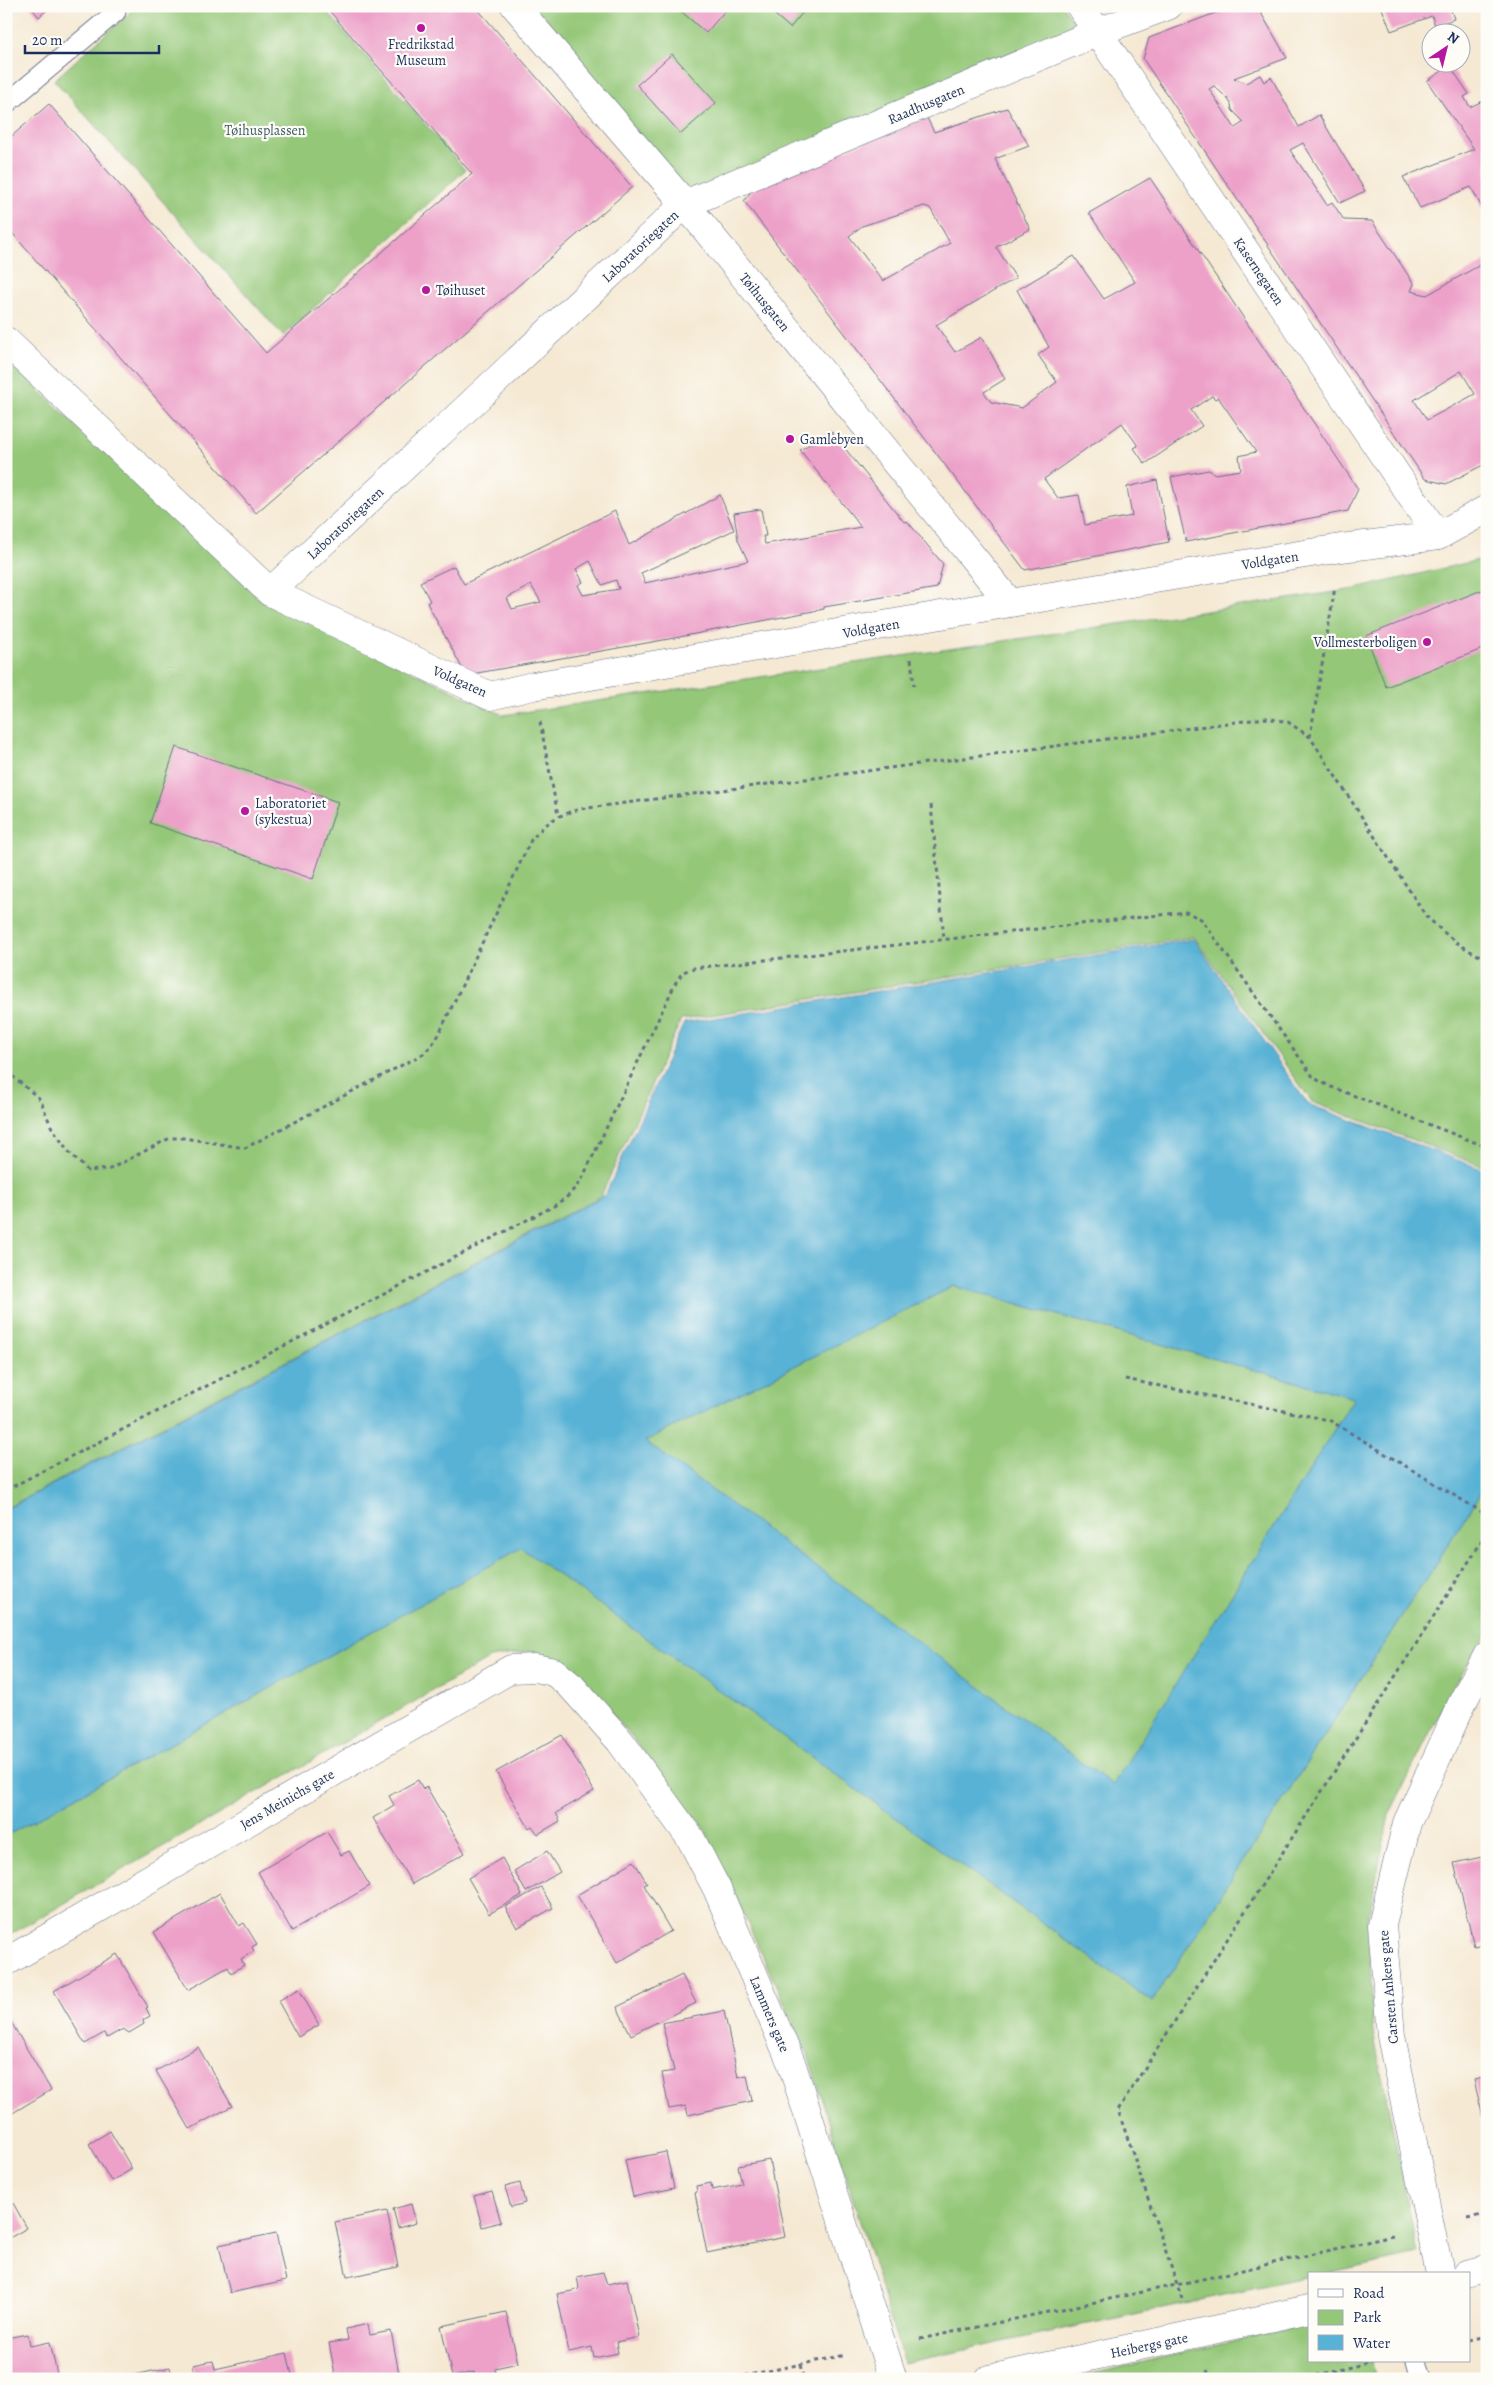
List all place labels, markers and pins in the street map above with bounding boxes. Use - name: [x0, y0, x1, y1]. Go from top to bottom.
- marker: Fredrikstad Museum: [415, 22, 427, 34]
- place label: Fredrikstad Museum: [388, 35, 455, 70]
- place label: Tøihuset: [436, 281, 486, 300]
- marker: Tøihuset: [420, 284, 432, 296]
- place label: Gamlebyen: [800, 430, 864, 449]
- marker: Gamlebyen: [784, 433, 796, 445]
- place label: Vollmesterboligen: [1312, 633, 1417, 652]
- marker: Vollmesterboligen: [1421, 636, 1433, 648]
- place label: Laboratoriet (sykestua): [255, 794, 327, 829]
- marker: Laboratoriet (sykestua): [239, 805, 251, 817]

